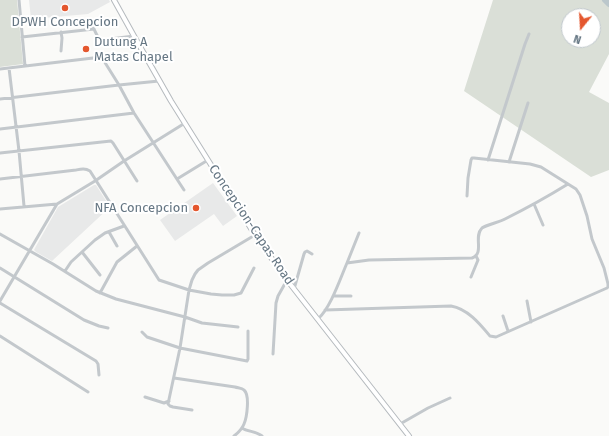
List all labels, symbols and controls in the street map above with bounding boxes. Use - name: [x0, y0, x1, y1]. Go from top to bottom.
- marker: DPWH Concepcion: [60, 3, 70, 13]
- north arrow: [561, 8, 601, 48]
- place label: DPWH Concepcion: [12, 14, 118, 30]
- text: N: [572, 32, 583, 46]
- place label: Dutung A Matas Chapel: [94, 34, 173, 65]
- marker: Dutung A Matas Chapel: [81, 44, 91, 54]
- street label: Concepcion-Capas Road: [205, 162, 297, 288]
- place label: NFA Concepcion: [94, 200, 188, 216]
- marker: NFA Concepcion: [191, 203, 201, 213]

